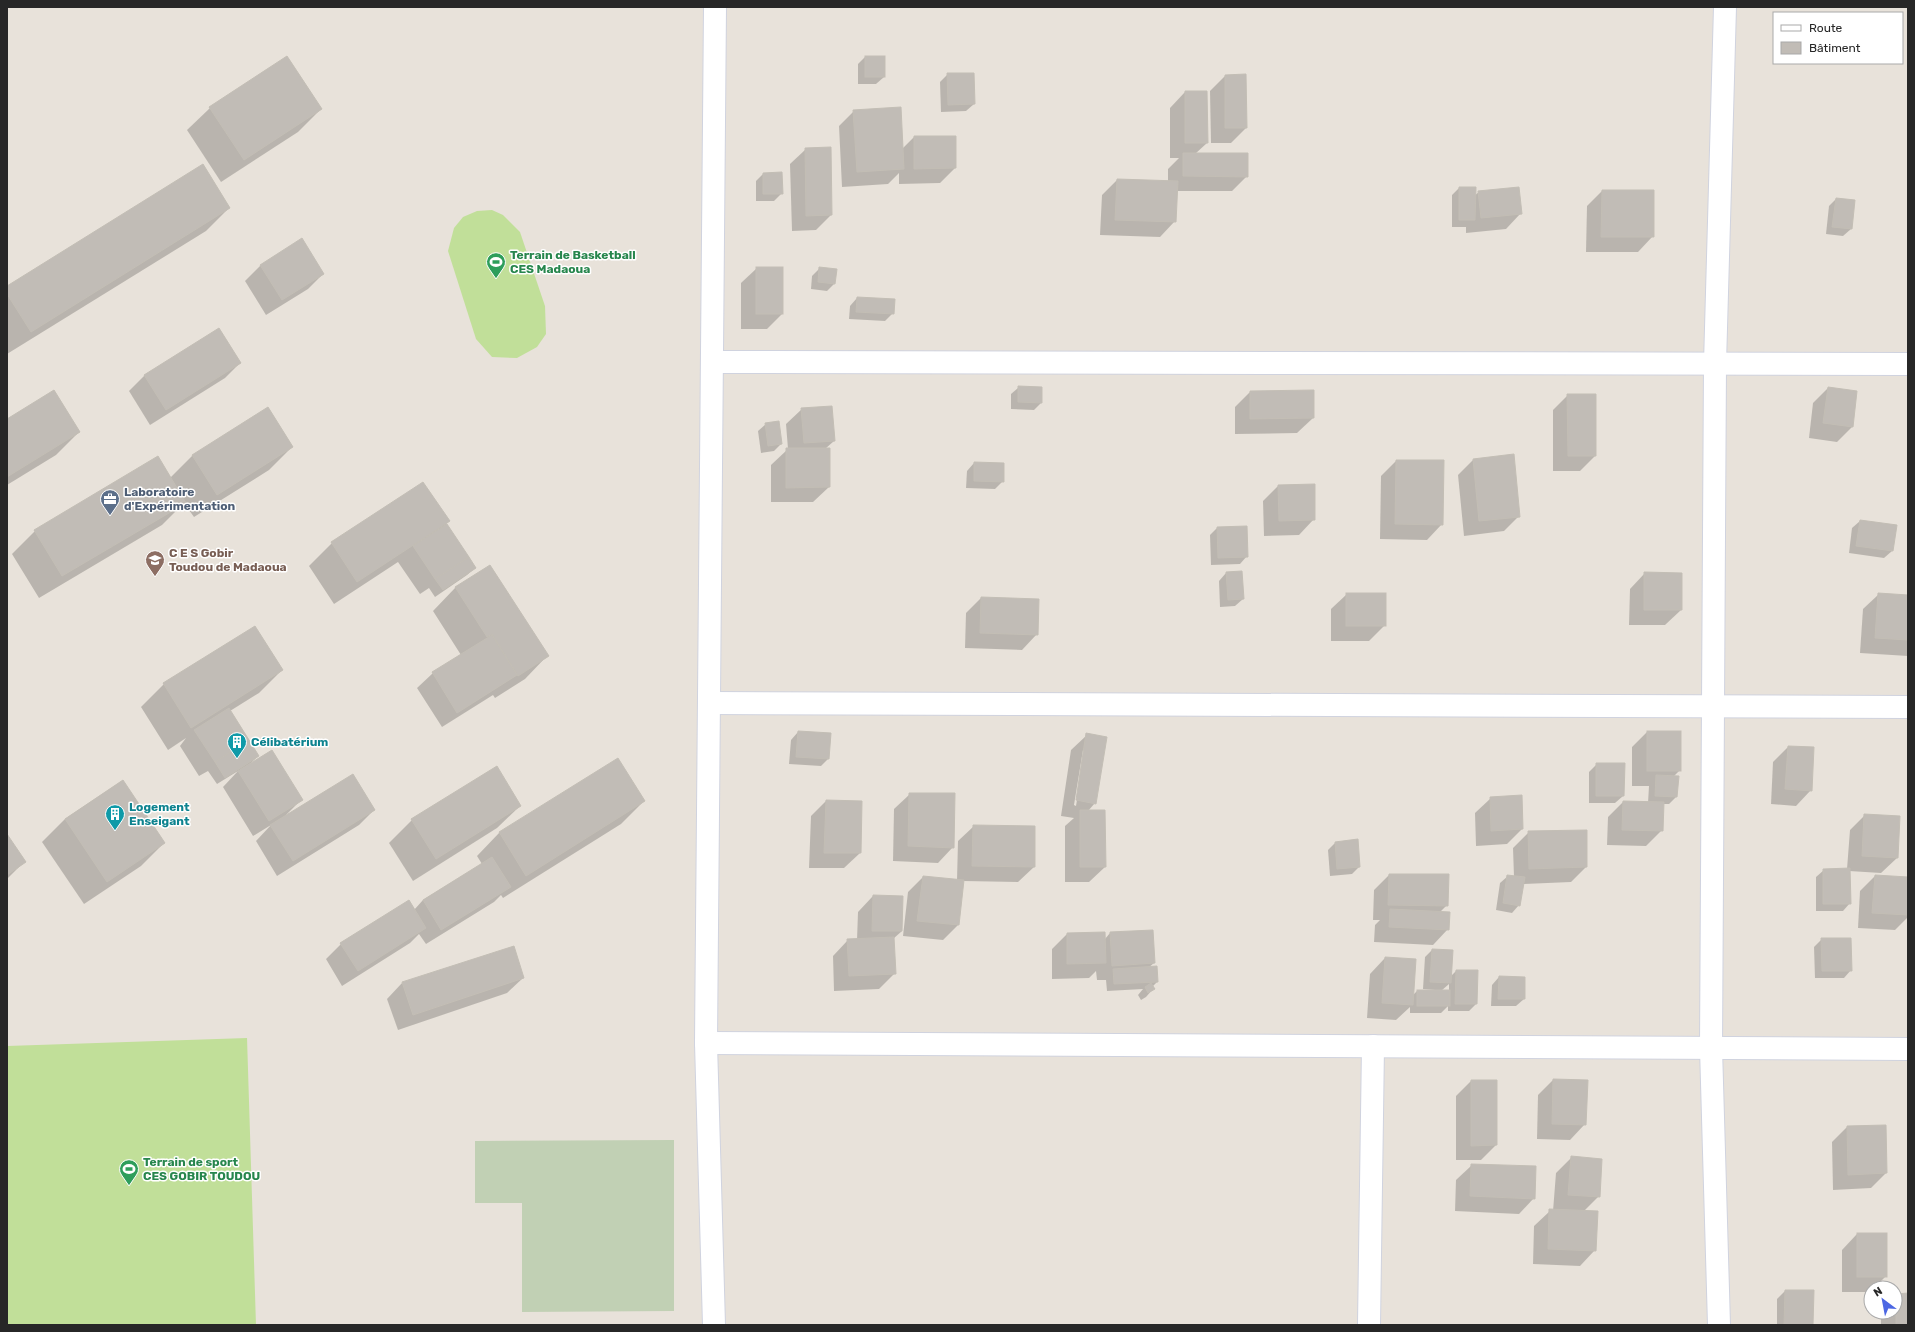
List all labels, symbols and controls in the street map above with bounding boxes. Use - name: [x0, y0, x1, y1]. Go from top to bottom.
- legend: [1773, 12, 1903, 64]
- text: Route: [1809, 21, 1843, 35]
- text: Bâtiment: [1809, 41, 1861, 55]
- place label: Terrain de Basketball CES Madaoua: [510, 248, 636, 276]
- sports icon: Terrain de Basketball CES Madaoua: [485, 251, 507, 279]
- place label: Laboratoire d'Expérimentation: [124, 485, 236, 513]
- office icon: Laboratoire d'Expérimentation: [99, 488, 121, 516]
- place label: C E S Gobir Toudou de Madaoua: [169, 546, 287, 574]
- school or university icon: C E S Gobir Toudou de Madaoua: [144, 549, 166, 577]
- building icon: Célibatérium: [226, 731, 248, 759]
- place label: Célibatérium: [251, 735, 328, 749]
- place label: Logement Enseigant: [129, 800, 190, 828]
- building icon: Logement Enseigant: [104, 803, 126, 831]
- place label: Terrain de sport CES GOBIR TOUDOU: [143, 1155, 260, 1183]
- sports icon: Terrain de sport CES GOBIR TOUDOU: [118, 1158, 140, 1186]
- north arrow: [1863, 1280, 1903, 1320]
- text: N: [1871, 1284, 1885, 1300]

